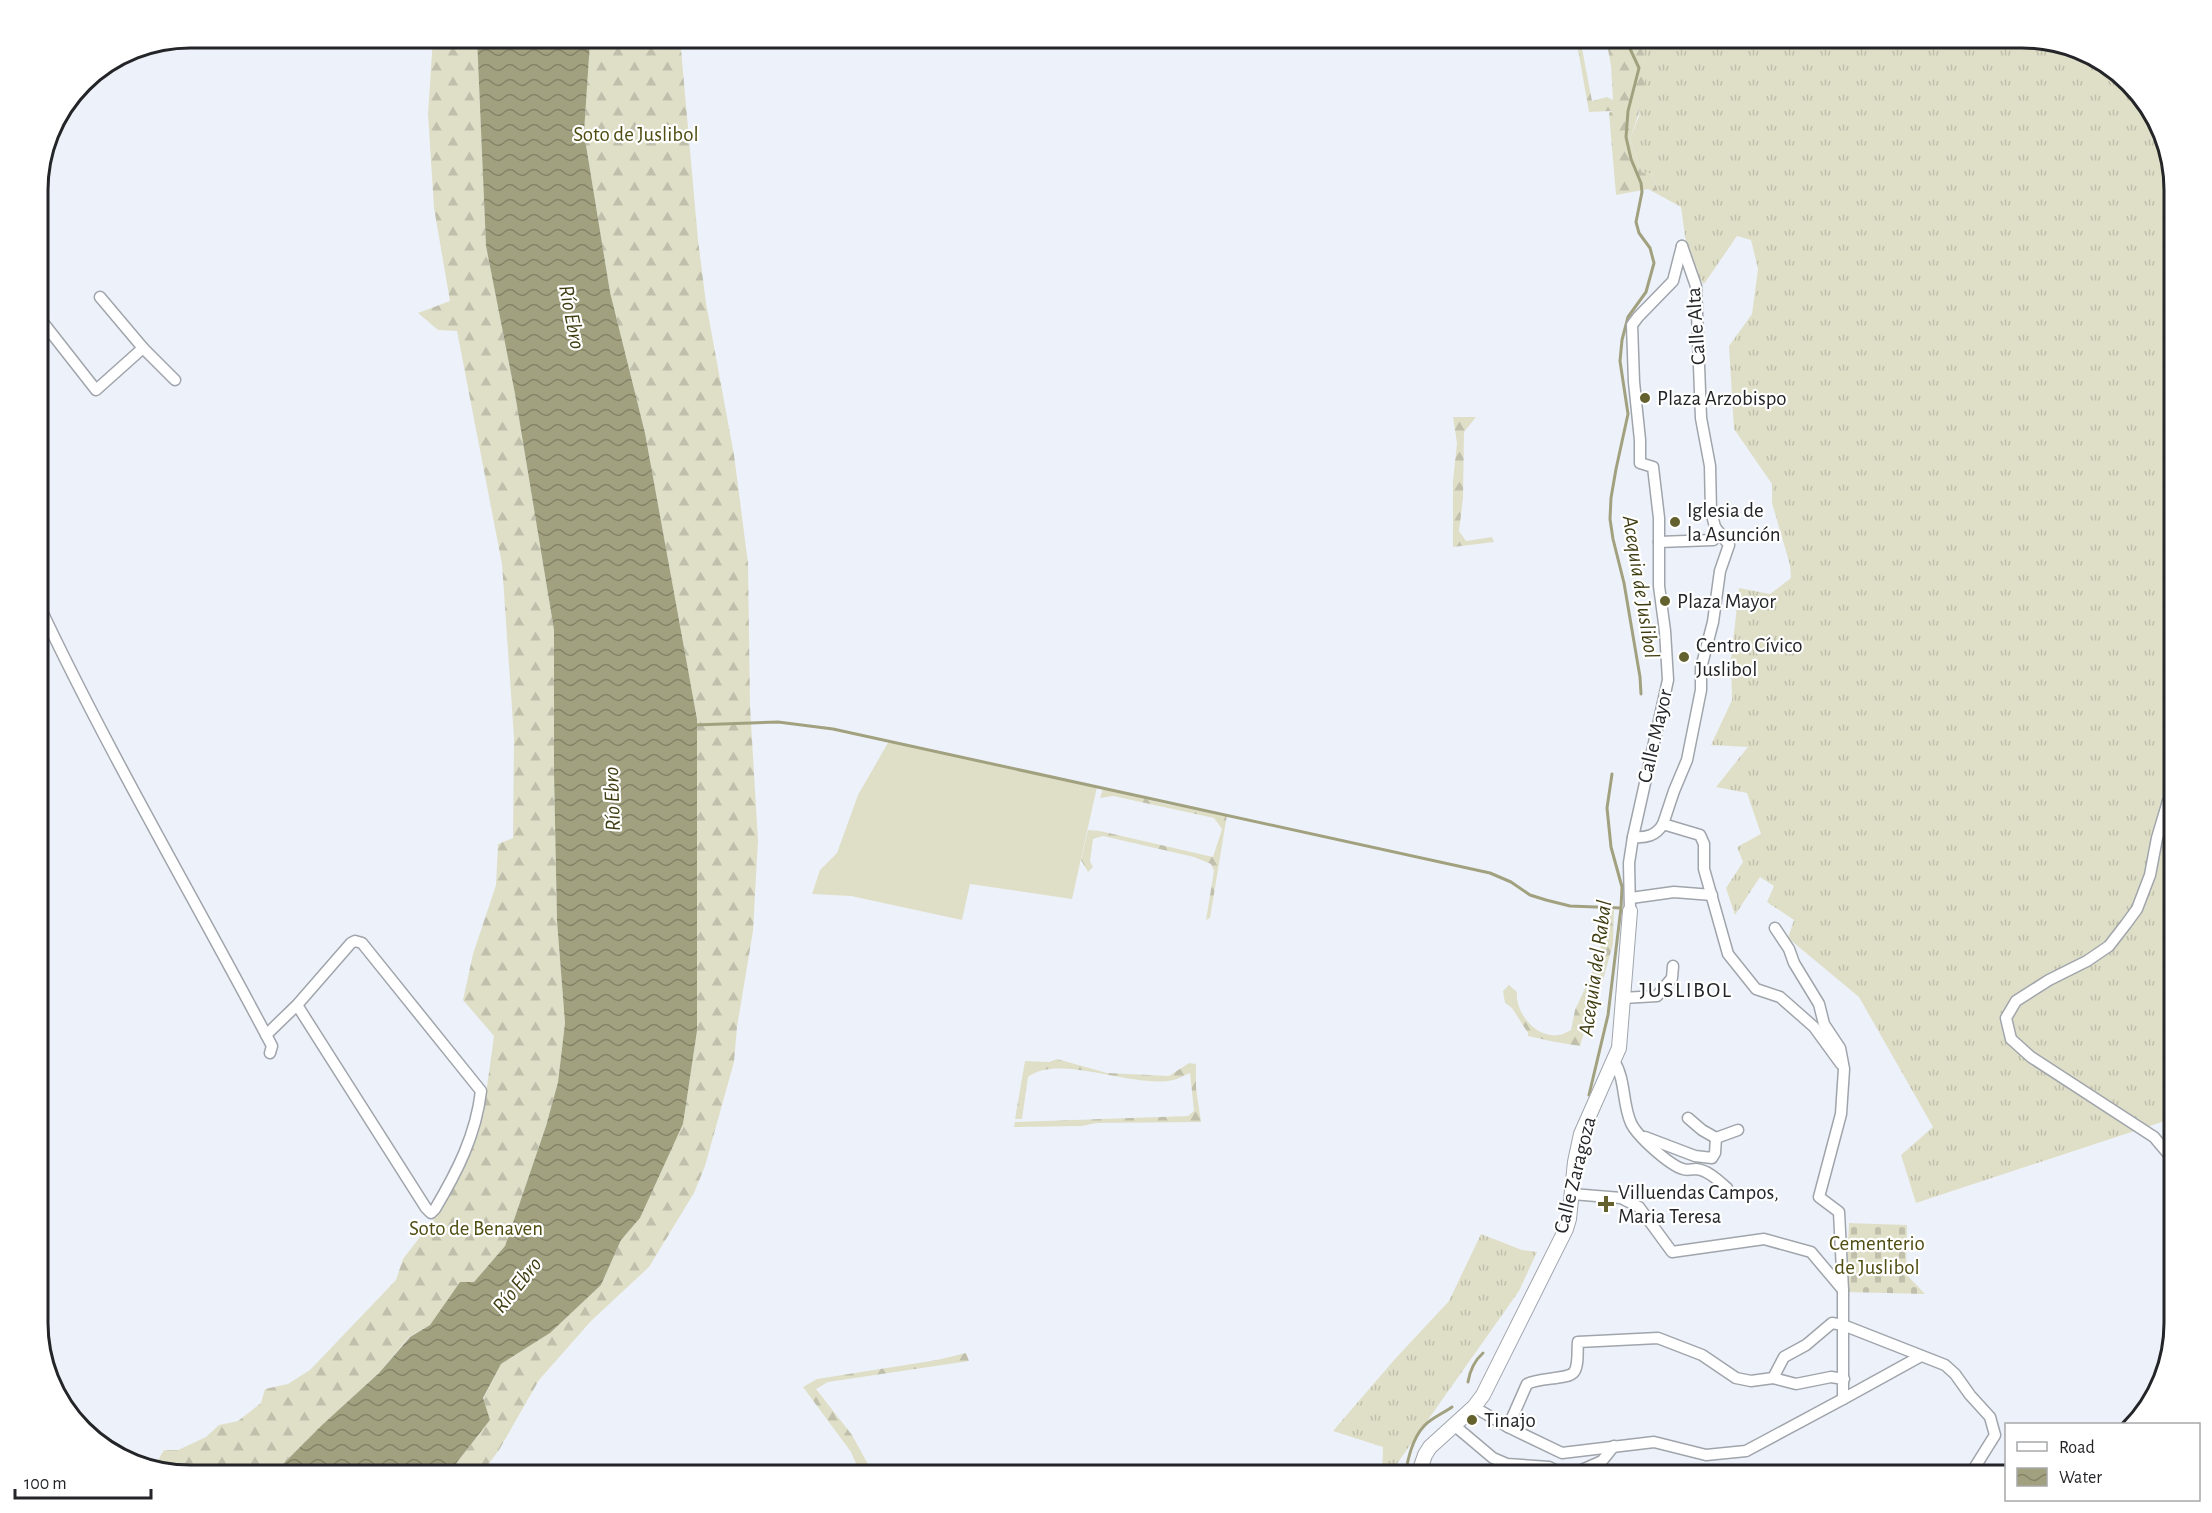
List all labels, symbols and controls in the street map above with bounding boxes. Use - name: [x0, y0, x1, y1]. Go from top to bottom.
- park label: Soto de Juslibol: [573, 124, 699, 145]
- water label: Río Ebro: [555, 283, 589, 351]
- street label: Calle Alta: [1683, 286, 1709, 366]
- place label: Plaza Arzobispo: [1657, 388, 1787, 409]
- marker: Plaza Arzobispo: [1638, 391, 1652, 405]
- place label: Iglesia de la Asunción: [1687, 500, 1781, 545]
- water label: Acequia de Juslibol: [1619, 513, 1663, 660]
- marker: Iglesia de la Asunción: [1668, 515, 1682, 529]
- place label: Plaza Mayor: [1677, 591, 1776, 612]
- marker: Plaza Mayor: [1658, 594, 1672, 608]
- place label: Centro Cívico Juslibol: [1696, 635, 1803, 680]
- marker: Centro Cívico Juslibol: [1677, 650, 1691, 664]
- street label: Calle Mayor: [1634, 687, 1676, 785]
- water label: Río Ebro: [600, 766, 624, 832]
- water label: Acequia del Rabal: [1574, 899, 1615, 1038]
- district label: JUSLIBOL: [1640, 979, 1732, 1001]
- street label: Calle Zaragoza: [1550, 1114, 1600, 1236]
- place label: Villuendas Campos, Maria Teresa: [1618, 1182, 1779, 1227]
- marker: Villuendas Campos, Maria Teresa: [1599, 1197, 1613, 1211]
- park label: Soto de Benaven: [409, 1218, 543, 1239]
- park label: Cementerio de Juslibol: [1829, 1233, 1925, 1278]
- water label: Río Ebro: [488, 1253, 546, 1317]
- place label: Tinajo: [1484, 1410, 1536, 1431]
- marker: Tinajo: [1465, 1413, 1479, 1427]
- legend: [2005, 1423, 2200, 1501]
- text: Road: [2059, 1439, 2095, 1457]
- scale bar: [15, 1462, 152, 1500]
- text: Water: [2059, 1469, 2102, 1487]
- text: 100 m: [24, 1475, 67, 1493]

